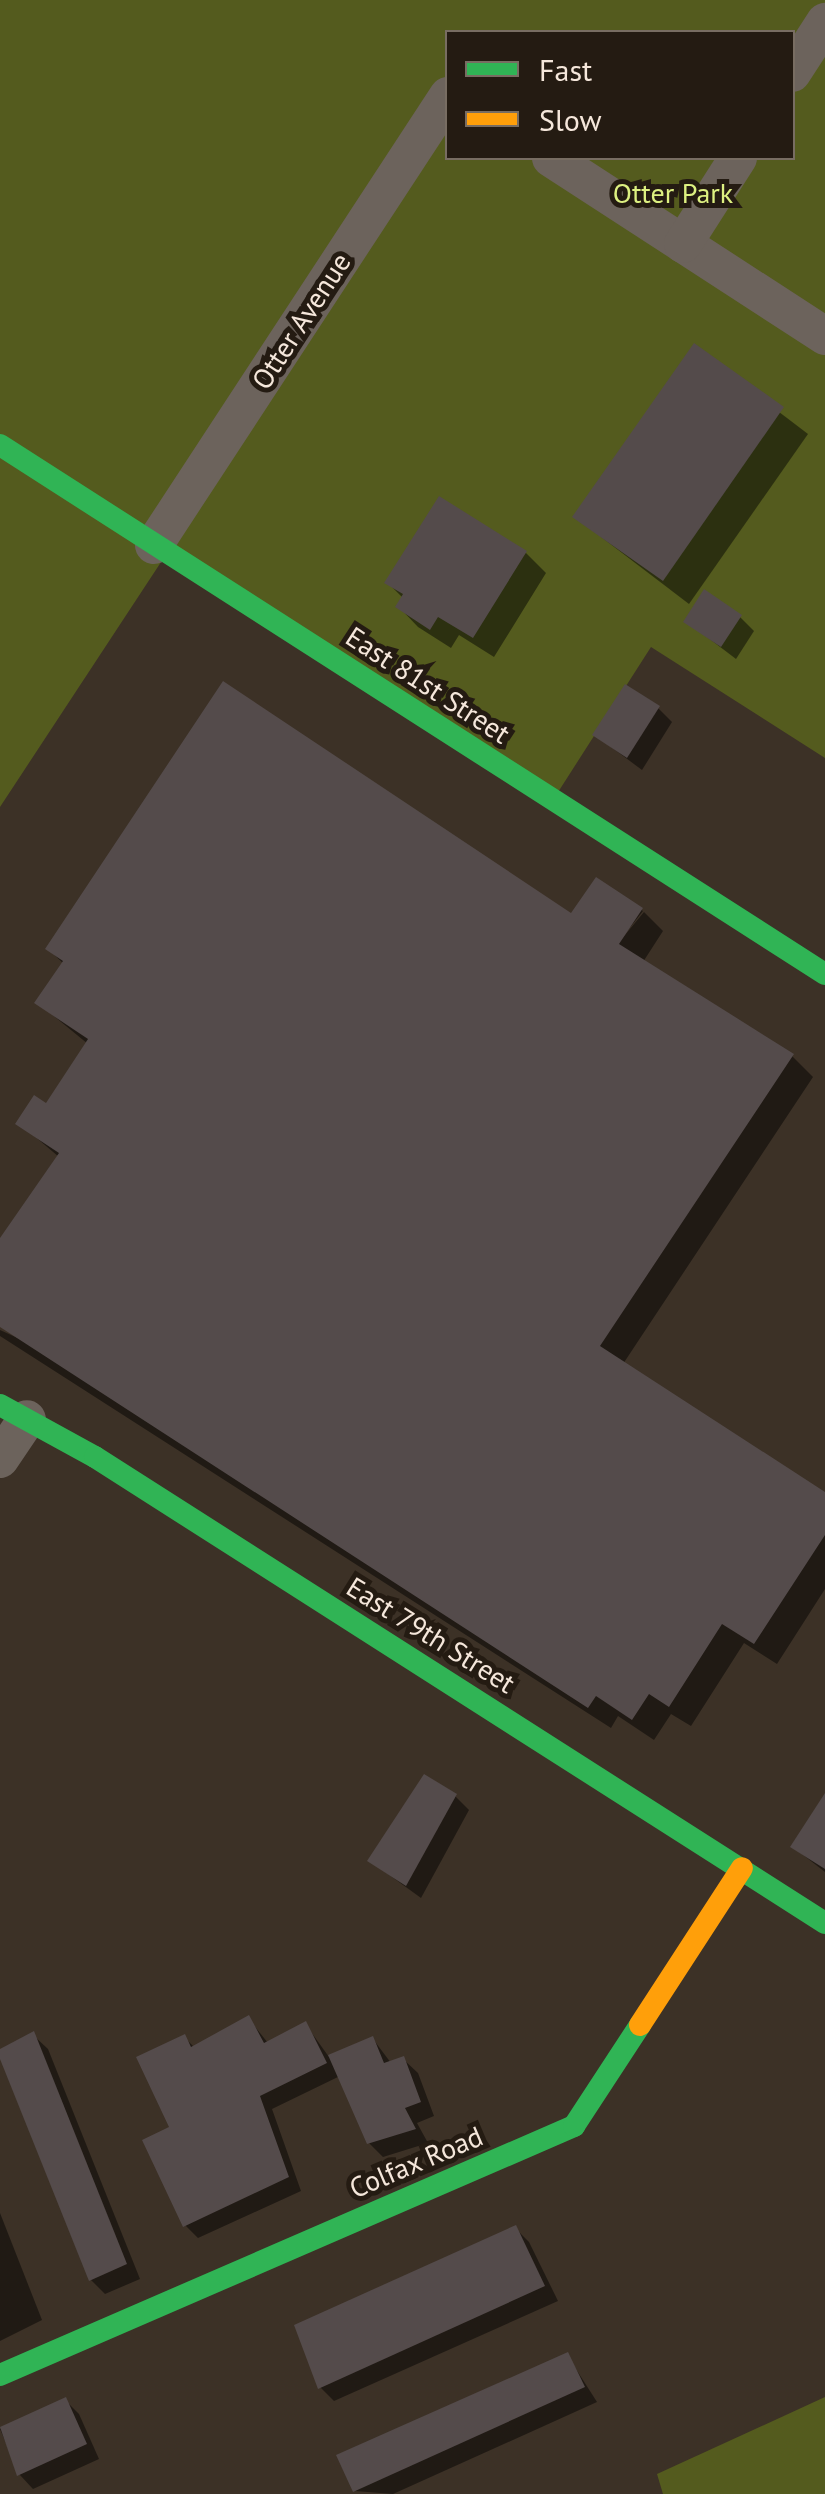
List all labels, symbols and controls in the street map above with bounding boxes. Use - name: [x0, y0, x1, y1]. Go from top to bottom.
- legend: [445, 30, 795, 160]
- text: Fast: [539, 50, 592, 89]
- text: Slow: [539, 100, 602, 139]
- park label: Otter Park: [613, 176, 733, 210]
- street label: Otter Avenue: [244, 246, 358, 396]
- street label: East 81st Street: [340, 620, 516, 750]
- street label: East 79th Street: [341, 1570, 521, 1700]
- street label: Colfax Road: [344, 2119, 488, 2205]

